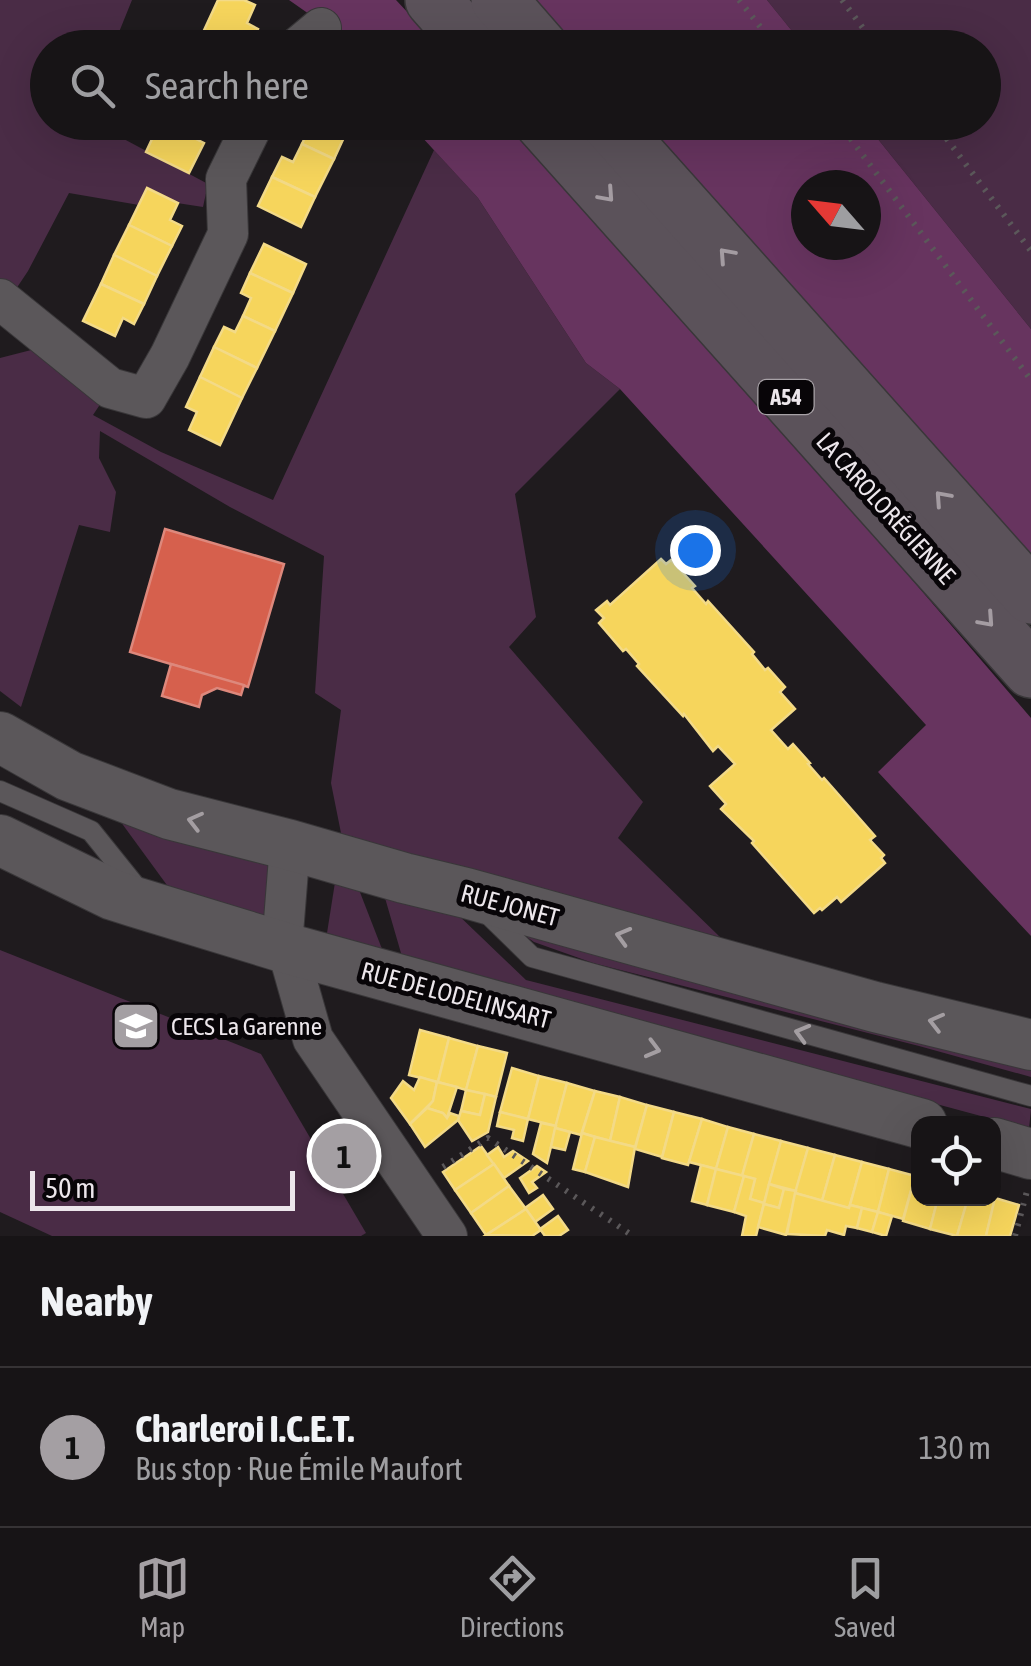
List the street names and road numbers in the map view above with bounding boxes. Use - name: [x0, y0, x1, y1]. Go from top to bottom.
- road number: A54: [758, 380, 814, 414]
- street label: LA CAROLORÉGIENNE: [811, 427, 961, 589]
- street label: RUE JONET: [458, 878, 562, 932]
- street label: RUE DE LODELINSART: [358, 956, 554, 1034]

